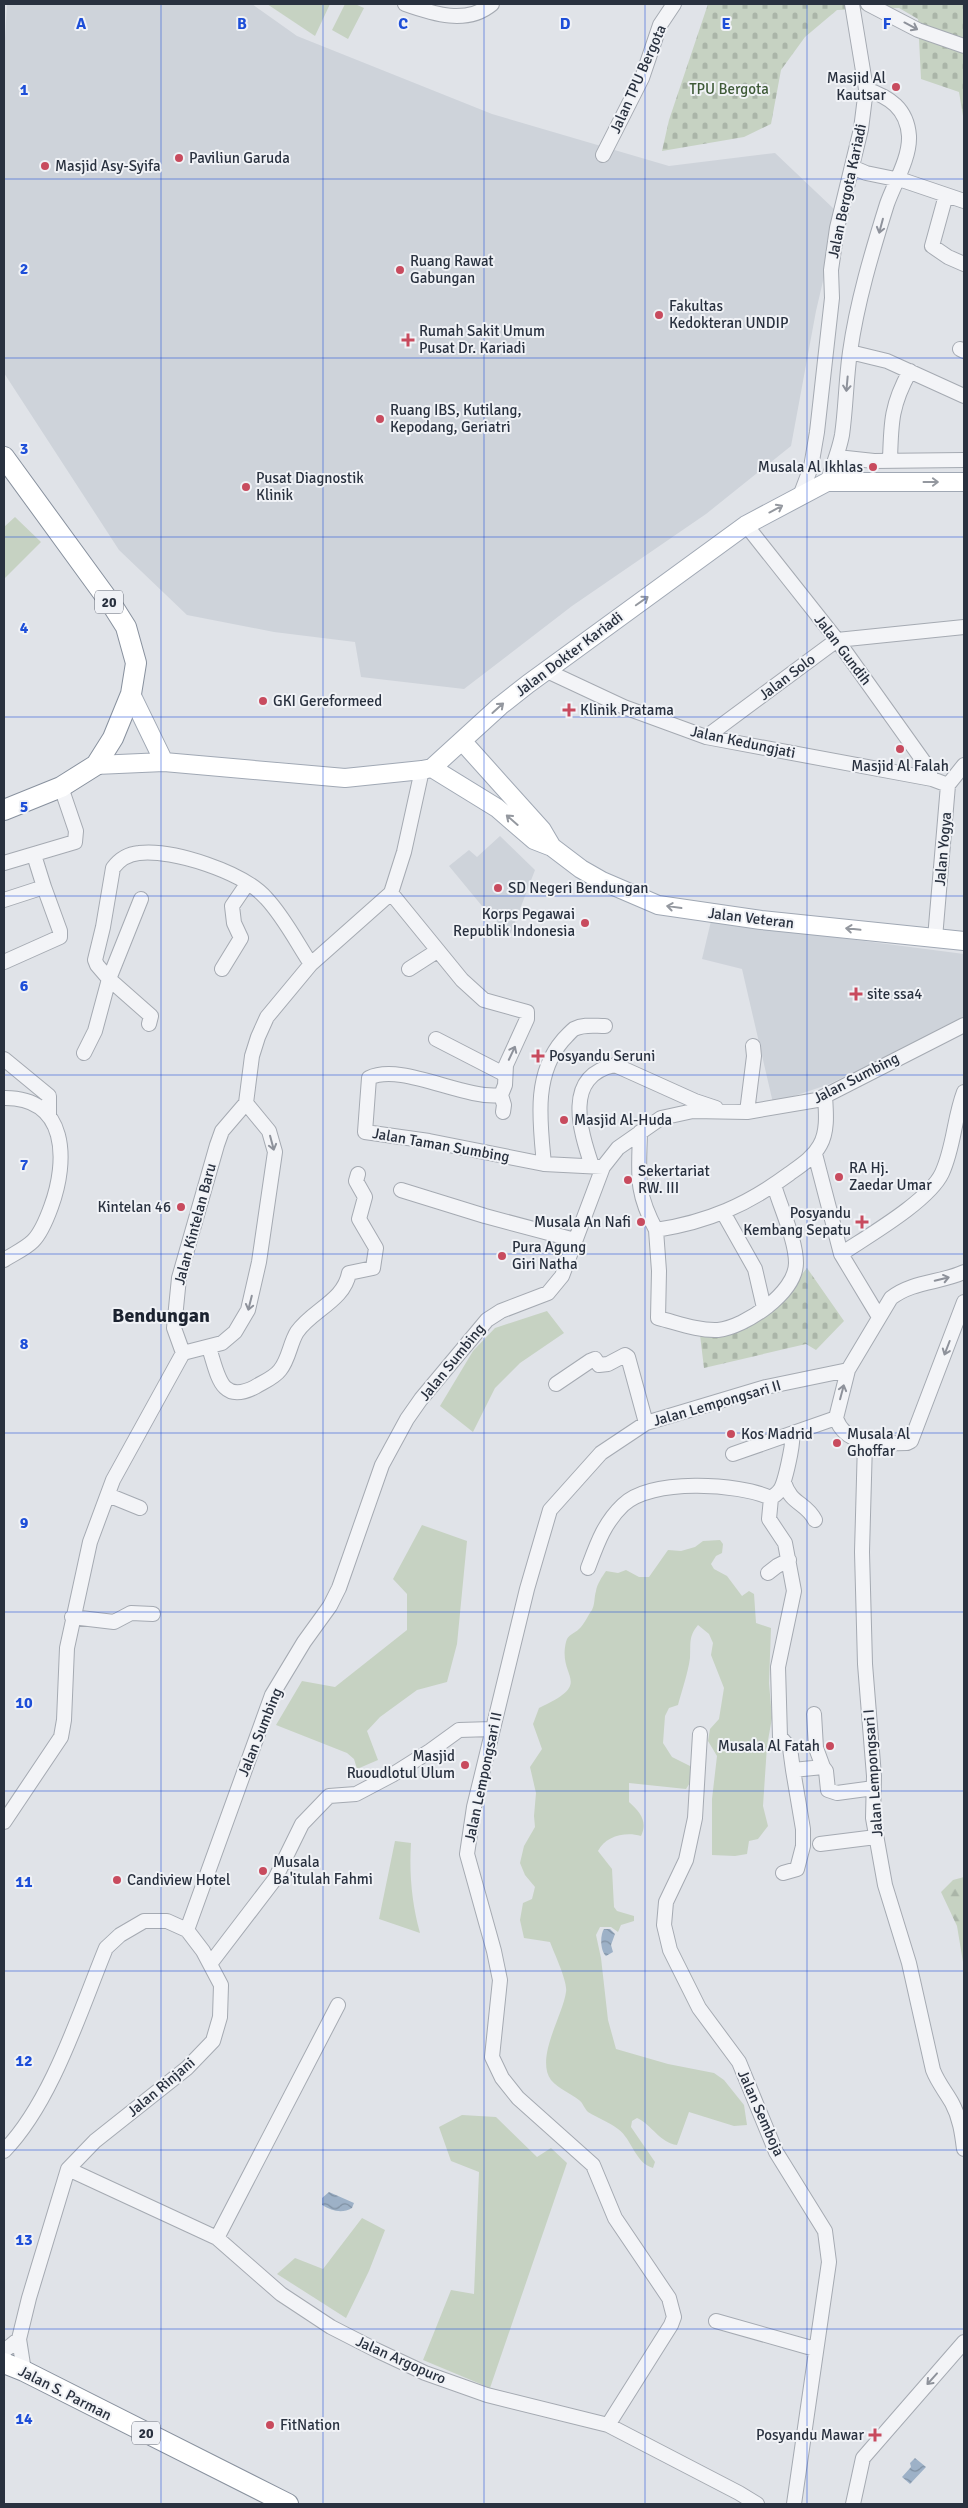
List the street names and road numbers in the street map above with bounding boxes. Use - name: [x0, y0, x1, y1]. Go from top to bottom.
- street label: Jalan TPU Bergota: [606, 22, 670, 136]
- street label: Jalan Bergota Kariadi: [824, 122, 870, 260]
- road number: 20: [95, 590, 123, 614]
- street label: Jalan Dokter Kariadi: [512, 608, 626, 700]
- street label: Jalan Gundih: [811, 611, 875, 689]
- street label: Jalan Solo: [755, 650, 819, 704]
- street label: Jalan Kedungjati: [689, 722, 797, 762]
- street label: Jalan Yogya: [931, 811, 955, 887]
- street label: Jalan Veteran: [707, 904, 795, 932]
- street label: Jalan Sumbing: [810, 1049, 902, 1107]
- street label: Jalan Taman Sumbing: [371, 1124, 511, 1166]
- street label: Jalan Kintelan Baru: [170, 1161, 220, 1287]
- street label: Jalan Sumbing: [415, 1320, 489, 1404]
- street label: Jalan Lempongsari II: [651, 1376, 783, 1430]
- street label: Jalan Sumbing: [234, 1685, 286, 1779]
- street label: Jalan Lempongsari I: [860, 1709, 886, 1837]
- street label: Jalan Lempongsari II: [460, 1710, 506, 1844]
- street label: Jalan Rinjani: [124, 2054, 198, 2120]
- street label: Jalan Semboja: [734, 2067, 788, 2159]
- street label: Jalan Argopuro: [353, 2332, 449, 2388]
- street label: Jalan S. Parman: [15, 2362, 115, 2424]
- road number: 20: [132, 2422, 160, 2444]

